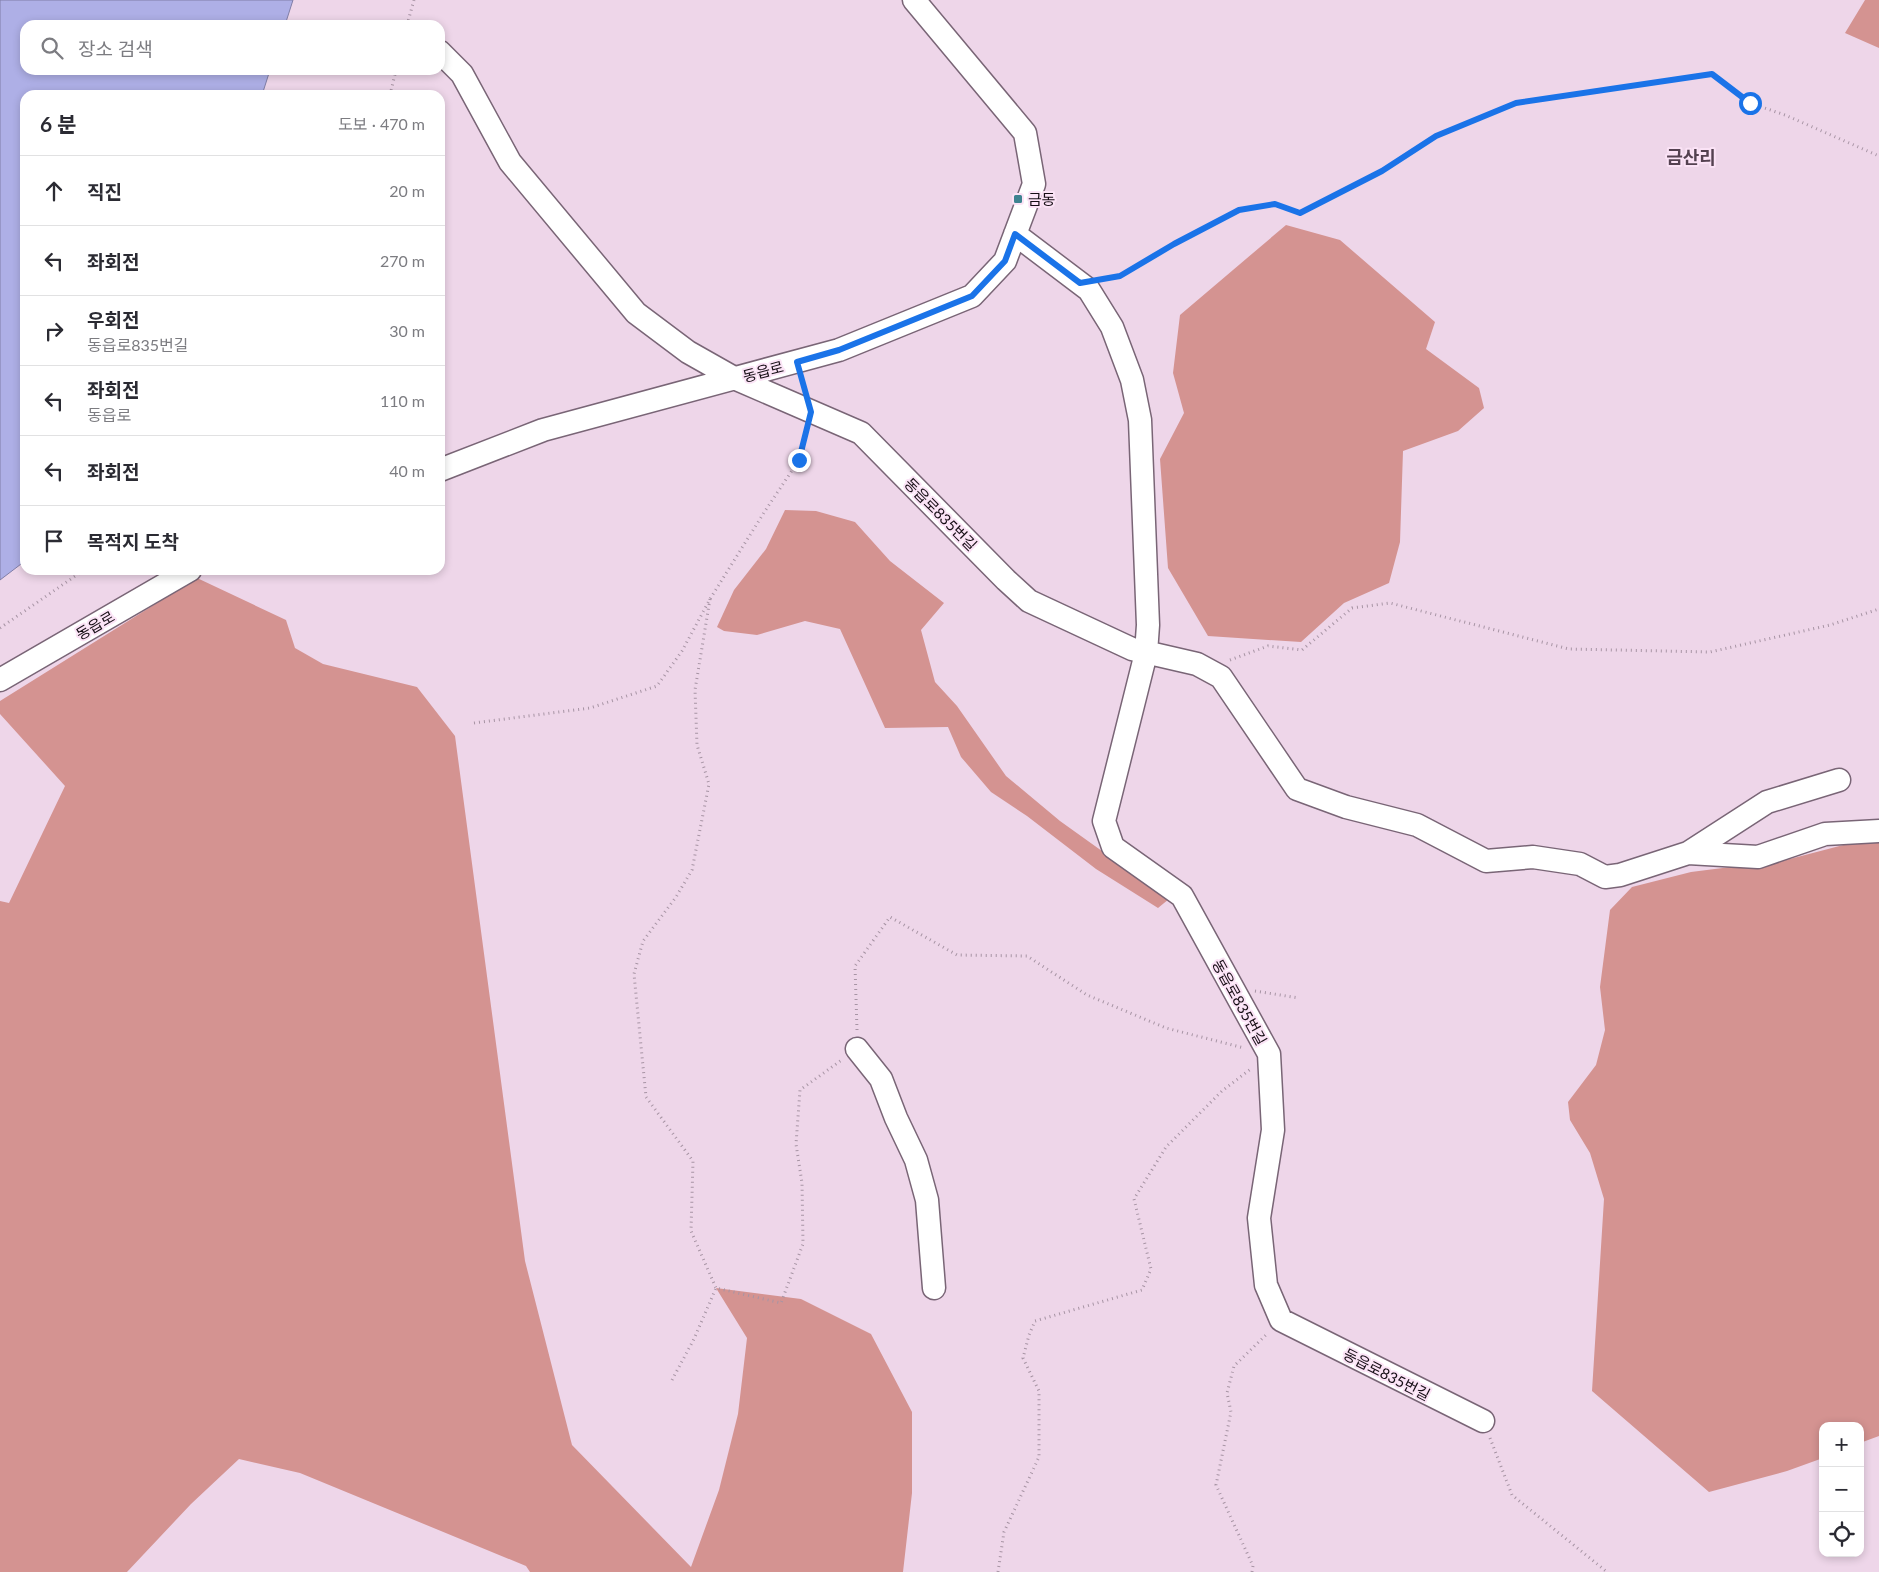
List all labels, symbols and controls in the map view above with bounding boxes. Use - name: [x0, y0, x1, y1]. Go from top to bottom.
- search box: [20, 20, 445, 75]
- icon: search: [38, 34, 66, 62]
- text: 장소 검색: [78, 37, 153, 60]
- route start: [1739, 92, 1762, 115]
- text: 6 분: [40, 111, 77, 136]
- text: 도보 · 470 m: [338, 114, 425, 133]
- district label: 금산리: [1666, 146, 1716, 168]
- icon: ahead: [40, 177, 68, 205]
- text: 직진: [87, 180, 122, 203]
- text: 20 m: [389, 181, 425, 200]
- place label: 금동: [1028, 190, 1056, 208]
- marker: 금동: [1012, 193, 1024, 205]
- icon: left: [40, 247, 68, 275]
- text: 좌회전: [87, 250, 139, 273]
- text: 270 m: [380, 251, 425, 270]
- text: 우회전: [87, 308, 139, 331]
- icon: right: [40, 317, 68, 345]
- text: 30 m: [389, 321, 425, 340]
- text: 동읍로835번길: [87, 335, 188, 354]
- street label: 동읍로: [741, 357, 785, 385]
- text: 좌회전: [87, 378, 139, 401]
- icon: left: [40, 387, 68, 415]
- text: 110 m: [380, 391, 425, 410]
- text: 동읍로: [87, 405, 131, 424]
- route end: [788, 449, 811, 472]
- icon: left: [40, 457, 68, 485]
- text: 좌회전: [87, 460, 139, 483]
- text: 40 m: [389, 461, 425, 480]
- street label: 동읍로835번길: [901, 474, 981, 554]
- icon: arrive: [40, 527, 68, 555]
- text: 목적지 도착: [87, 530, 179, 553]
- street label: 동읍로: [73, 607, 117, 643]
- street label: 동읍로835번길: [1209, 956, 1271, 1048]
- street label: 동읍로835번길: [1341, 1344, 1433, 1404]
- map controls: [1819, 1422, 1864, 1557]
- button: +: [1819, 1422, 1864, 1467]
- button: −: [1819, 1467, 1864, 1512]
- button: locate: [1819, 1512, 1864, 1557]

